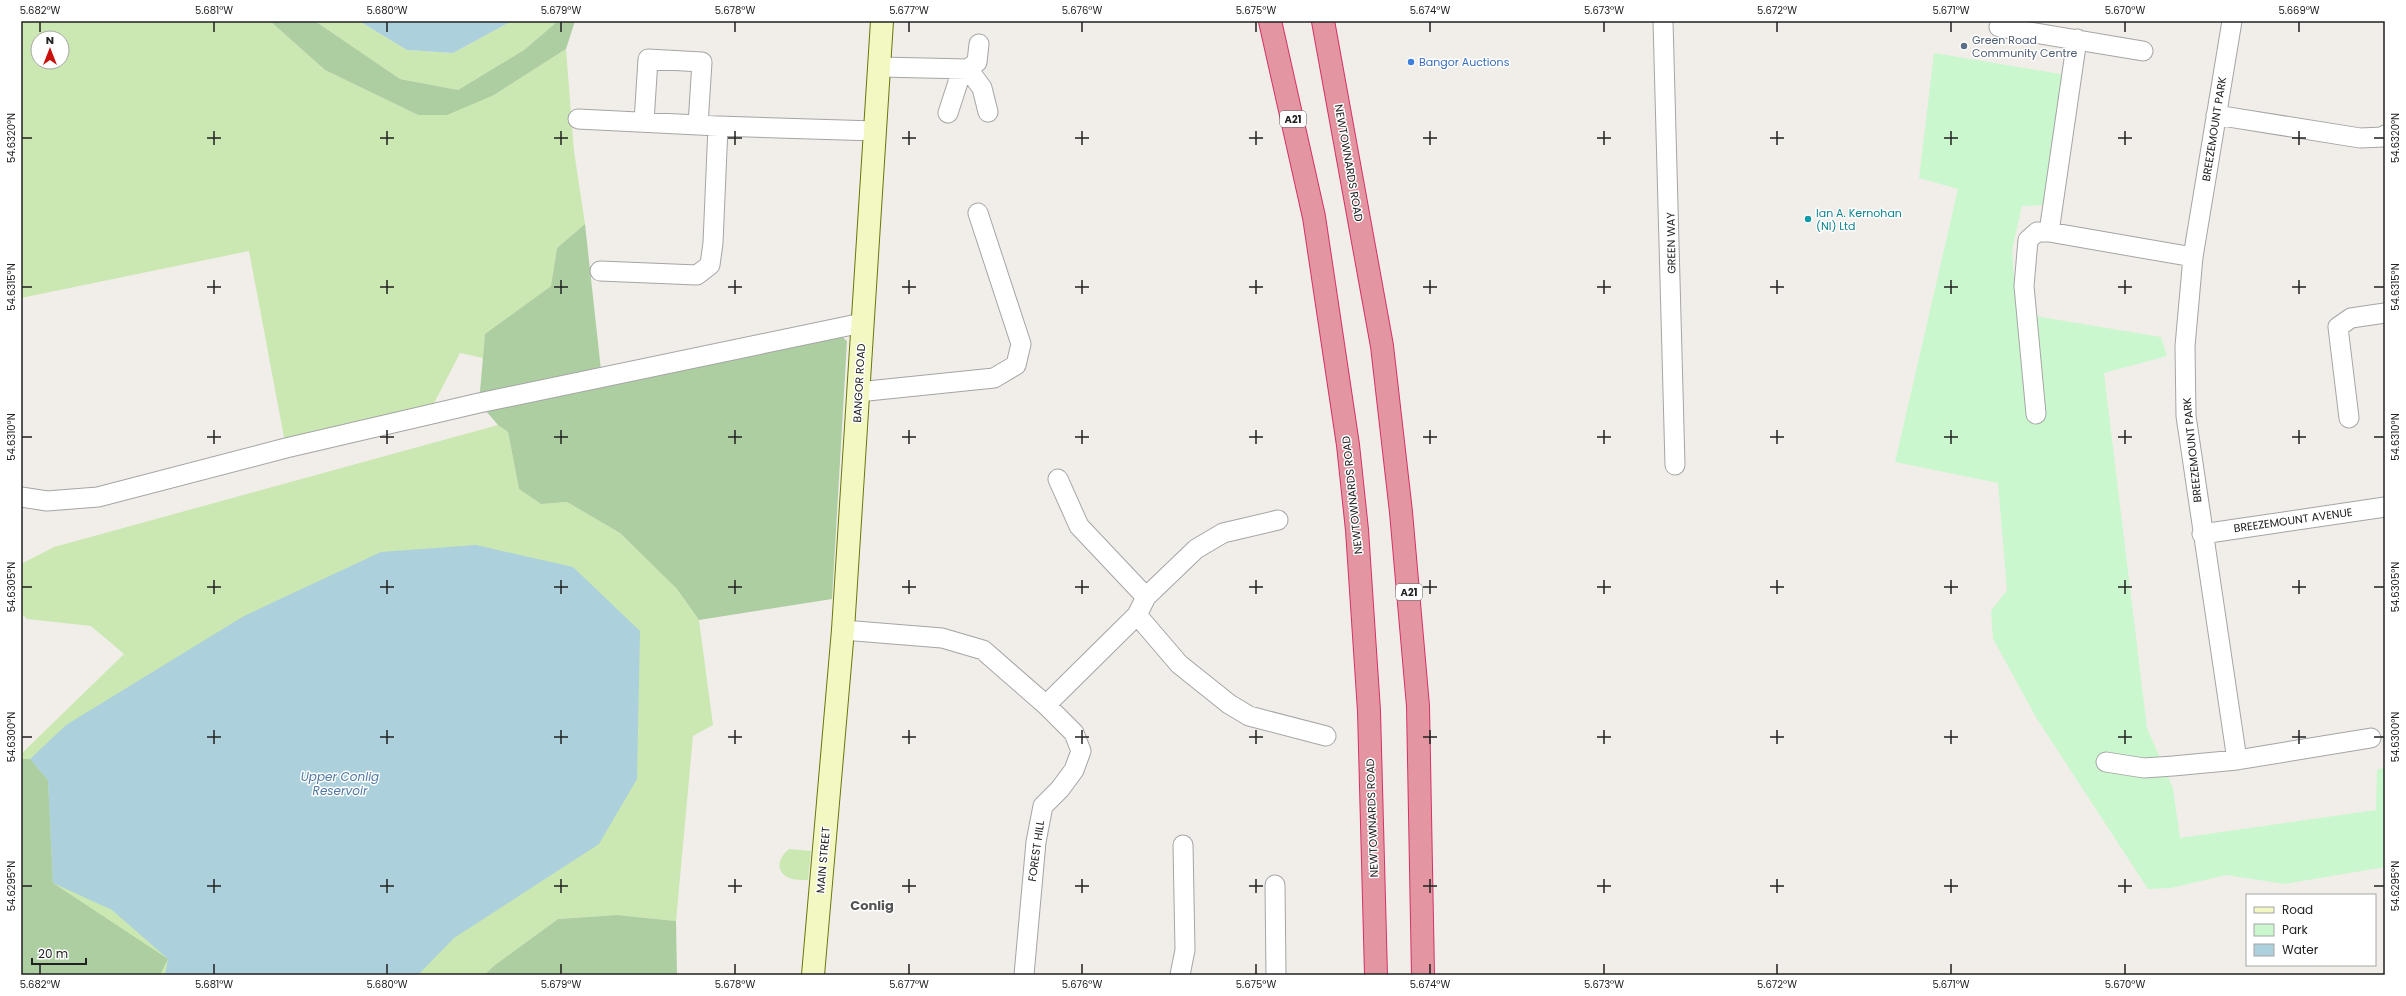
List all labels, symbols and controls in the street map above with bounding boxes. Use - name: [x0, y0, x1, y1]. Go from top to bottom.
- text: 5.682°W: [20, 3, 61, 18]
- text: 5.681°W: [195, 3, 233, 18]
- text: 5.680°W: [366, 3, 408, 18]
- text: 5.679°W: [541, 3, 581, 18]
- text: 5.678°W: [715, 3, 755, 18]
- text: 5.677°W: [889, 3, 929, 18]
- text: 5.676°W: [1062, 3, 1102, 18]
- text: 5.675°W: [1236, 3, 1276, 18]
- text: 5.674°W: [1410, 3, 1450, 18]
- text: 5.673°W: [1584, 3, 1624, 18]
- text: 5.672°W: [1757, 3, 1797, 18]
- text: 5.671°W: [1932, 3, 1970, 18]
- text: 5.670°W: [2105, 3, 2145, 18]
- text: 5.669°W: [2278, 3, 2320, 18]
- north arrow: [30, 30, 70, 70]
- text: N: [46, 32, 54, 48]
- place label: Green Road Community Centre: [1972, 32, 2078, 61]
- marker: Green Road Community Centre: [1959, 41, 1969, 51]
- place label: Bangor Auctions: [1419, 54, 1510, 70]
- marker: Bangor Auctions: [1406, 57, 1416, 67]
- street label: BREEZEMOUNT PARK: [2198, 75, 2230, 182]
- street label: NEWTOWNARDS ROAD: [1331, 103, 1367, 223]
- road number: A21: [1280, 111, 1306, 127]
- text: 54.6320°N: [4, 113, 19, 163]
- text: 54.6320°N: [2388, 113, 2403, 163]
- place label: Ian A. Kernohan (NI) Ltd: [1816, 205, 1902, 234]
- street label: GREEN WAY: [1662, 211, 1680, 274]
- marker: Ian A. Kernohan (NI) Ltd: [1803, 214, 1813, 224]
- text: 54.6315°N: [4, 263, 19, 311]
- text: 54.6315°N: [2388, 263, 2403, 311]
- street label: BANGOR ROAD: [849, 343, 869, 423]
- street label: BREEZEMOUNT PARK: [2178, 396, 2205, 503]
- text: 54.6310°N: [4, 413, 19, 461]
- text: 54.6310°N: [2388, 413, 2403, 461]
- street label: NEWTOWNARDS ROAD: [1338, 435, 1366, 555]
- street label: BREEZEMOUNT AVENUE: [2233, 504, 2353, 536]
- text: 54.6305°N: [4, 562, 19, 612]
- text: 54.6305°N: [2388, 562, 2403, 612]
- road number: A21: [1396, 584, 1422, 600]
- text: 54.6300°N: [4, 712, 19, 762]
- text: 54.6300°N: [2388, 712, 2403, 762]
- street label: NEWTOWNARDS ROAD: [1362, 758, 1382, 878]
- water label: Upper Conlig Reservoir: [301, 768, 379, 799]
- street label: FOREST HILL: [1024, 819, 1048, 883]
- street label: MAIN STREET: [812, 826, 834, 894]
- text: 54.6295°N: [4, 861, 19, 911]
- text: 54.6295°N: [2388, 861, 2403, 911]
- legend: [2246, 894, 2376, 966]
- district label: Conlig: [850, 896, 894, 915]
- text: Road: [2282, 901, 2313, 918]
- text: Park: [2282, 921, 2309, 938]
- scale bar: [32, 940, 86, 966]
- text: Water: [2282, 941, 2319, 958]
- text: 20 m: [38, 945, 68, 962]
- text: 5.682°W: [20, 977, 61, 992]
- text: 5.681°W: [195, 977, 233, 992]
- text: 5.680°W: [366, 977, 408, 992]
- text: 5.679°W: [541, 977, 581, 992]
- text: 5.678°W: [715, 977, 755, 992]
- text: 5.677°W: [889, 977, 929, 992]
- text: 5.676°W: [1062, 977, 1102, 992]
- text: 5.675°W: [1236, 977, 1276, 992]
- text: 5.674°W: [1410, 977, 1450, 992]
- text: 5.673°W: [1584, 977, 1624, 992]
- text: 5.672°W: [1757, 977, 1797, 992]
- text: 5.671°W: [1932, 977, 1970, 992]
- text: 5.670°W: [2105, 977, 2145, 992]

